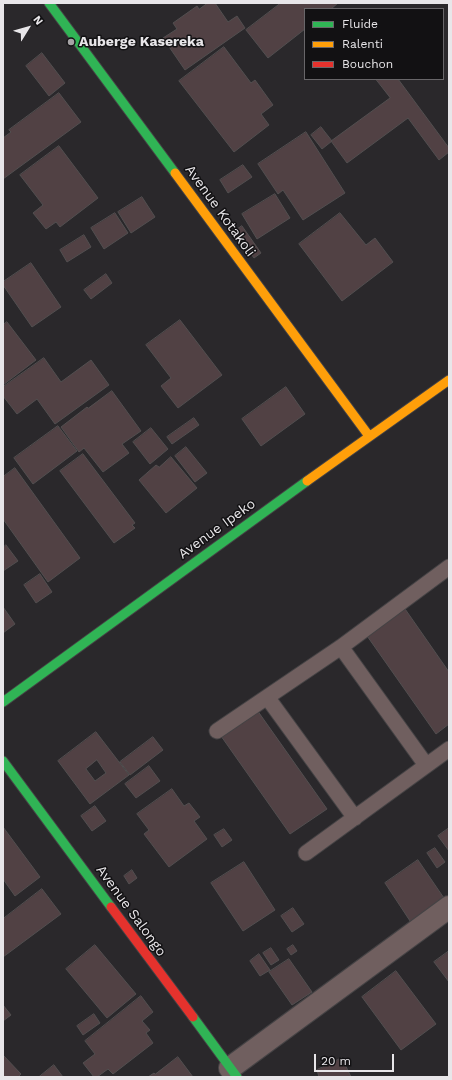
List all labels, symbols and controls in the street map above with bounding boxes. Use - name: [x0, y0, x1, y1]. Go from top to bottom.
- north arrow: [8, 8, 48, 48]
- legend: [304, 8, 444, 80]
- text: N: [30, 13, 46, 28]
- text: Fluide: [342, 17, 378, 31]
- place label: Auberge Kasereka: [79, 34, 204, 50]
- marker: Auberge Kasereka: [66, 37, 76, 47]
- text: Ralenti: [342, 37, 383, 51]
- text: Bouchon: [342, 57, 393, 71]
- street label: Avenue Kotakoli: [181, 162, 259, 260]
- street label: Avenue Ipeko: [175, 495, 259, 563]
- street label: Avenue Salongo: [92, 862, 170, 960]
- scale bar: [316, 1046, 396, 1072]
- text: 20 m: [321, 1054, 351, 1068]

